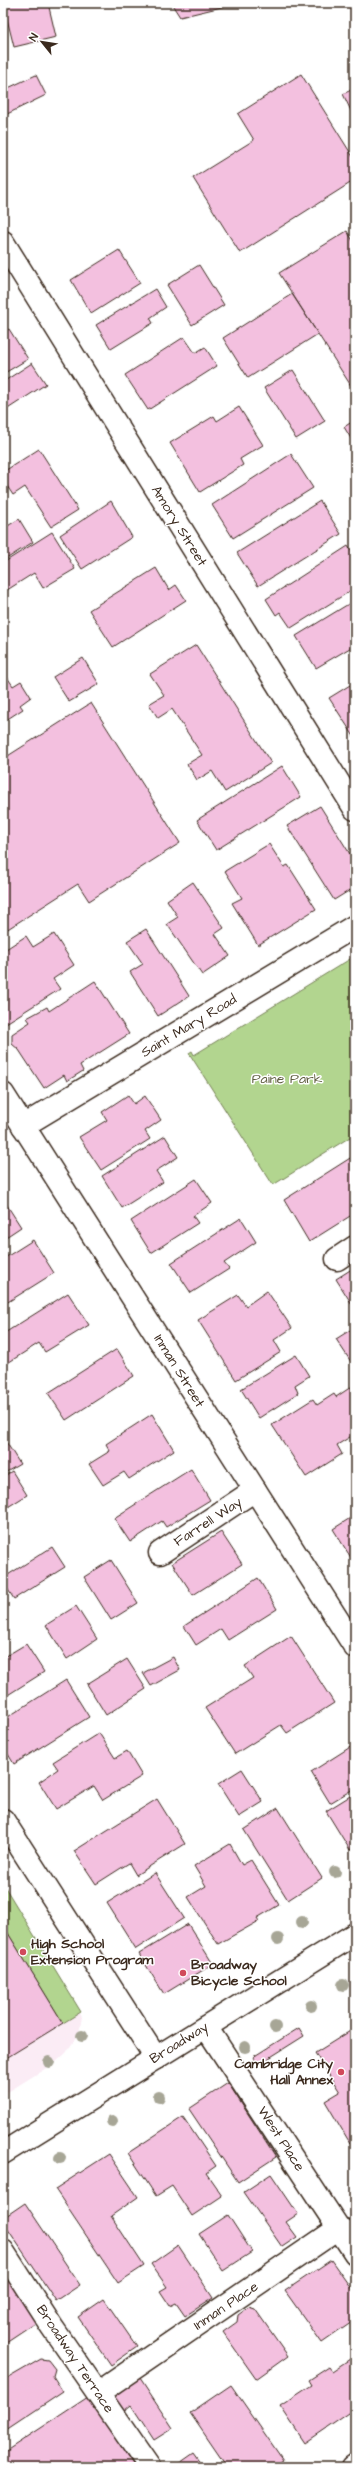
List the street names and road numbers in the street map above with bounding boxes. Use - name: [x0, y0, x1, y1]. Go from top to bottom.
- street label: Amory Street: [146, 482, 212, 571]
- street label: Saint Mary Road: [137, 990, 241, 1062]
- street label: Inman Street: [149, 1331, 210, 1412]
- street label: Farrell Way: [170, 1492, 246, 1552]
- street label: Broadway: [146, 2017, 213, 2069]
- street label: West Place: [253, 2103, 310, 2176]
- street label: Inman Place: [190, 2277, 263, 2335]
- street label: Broadway Terrace: [31, 2301, 119, 2418]

